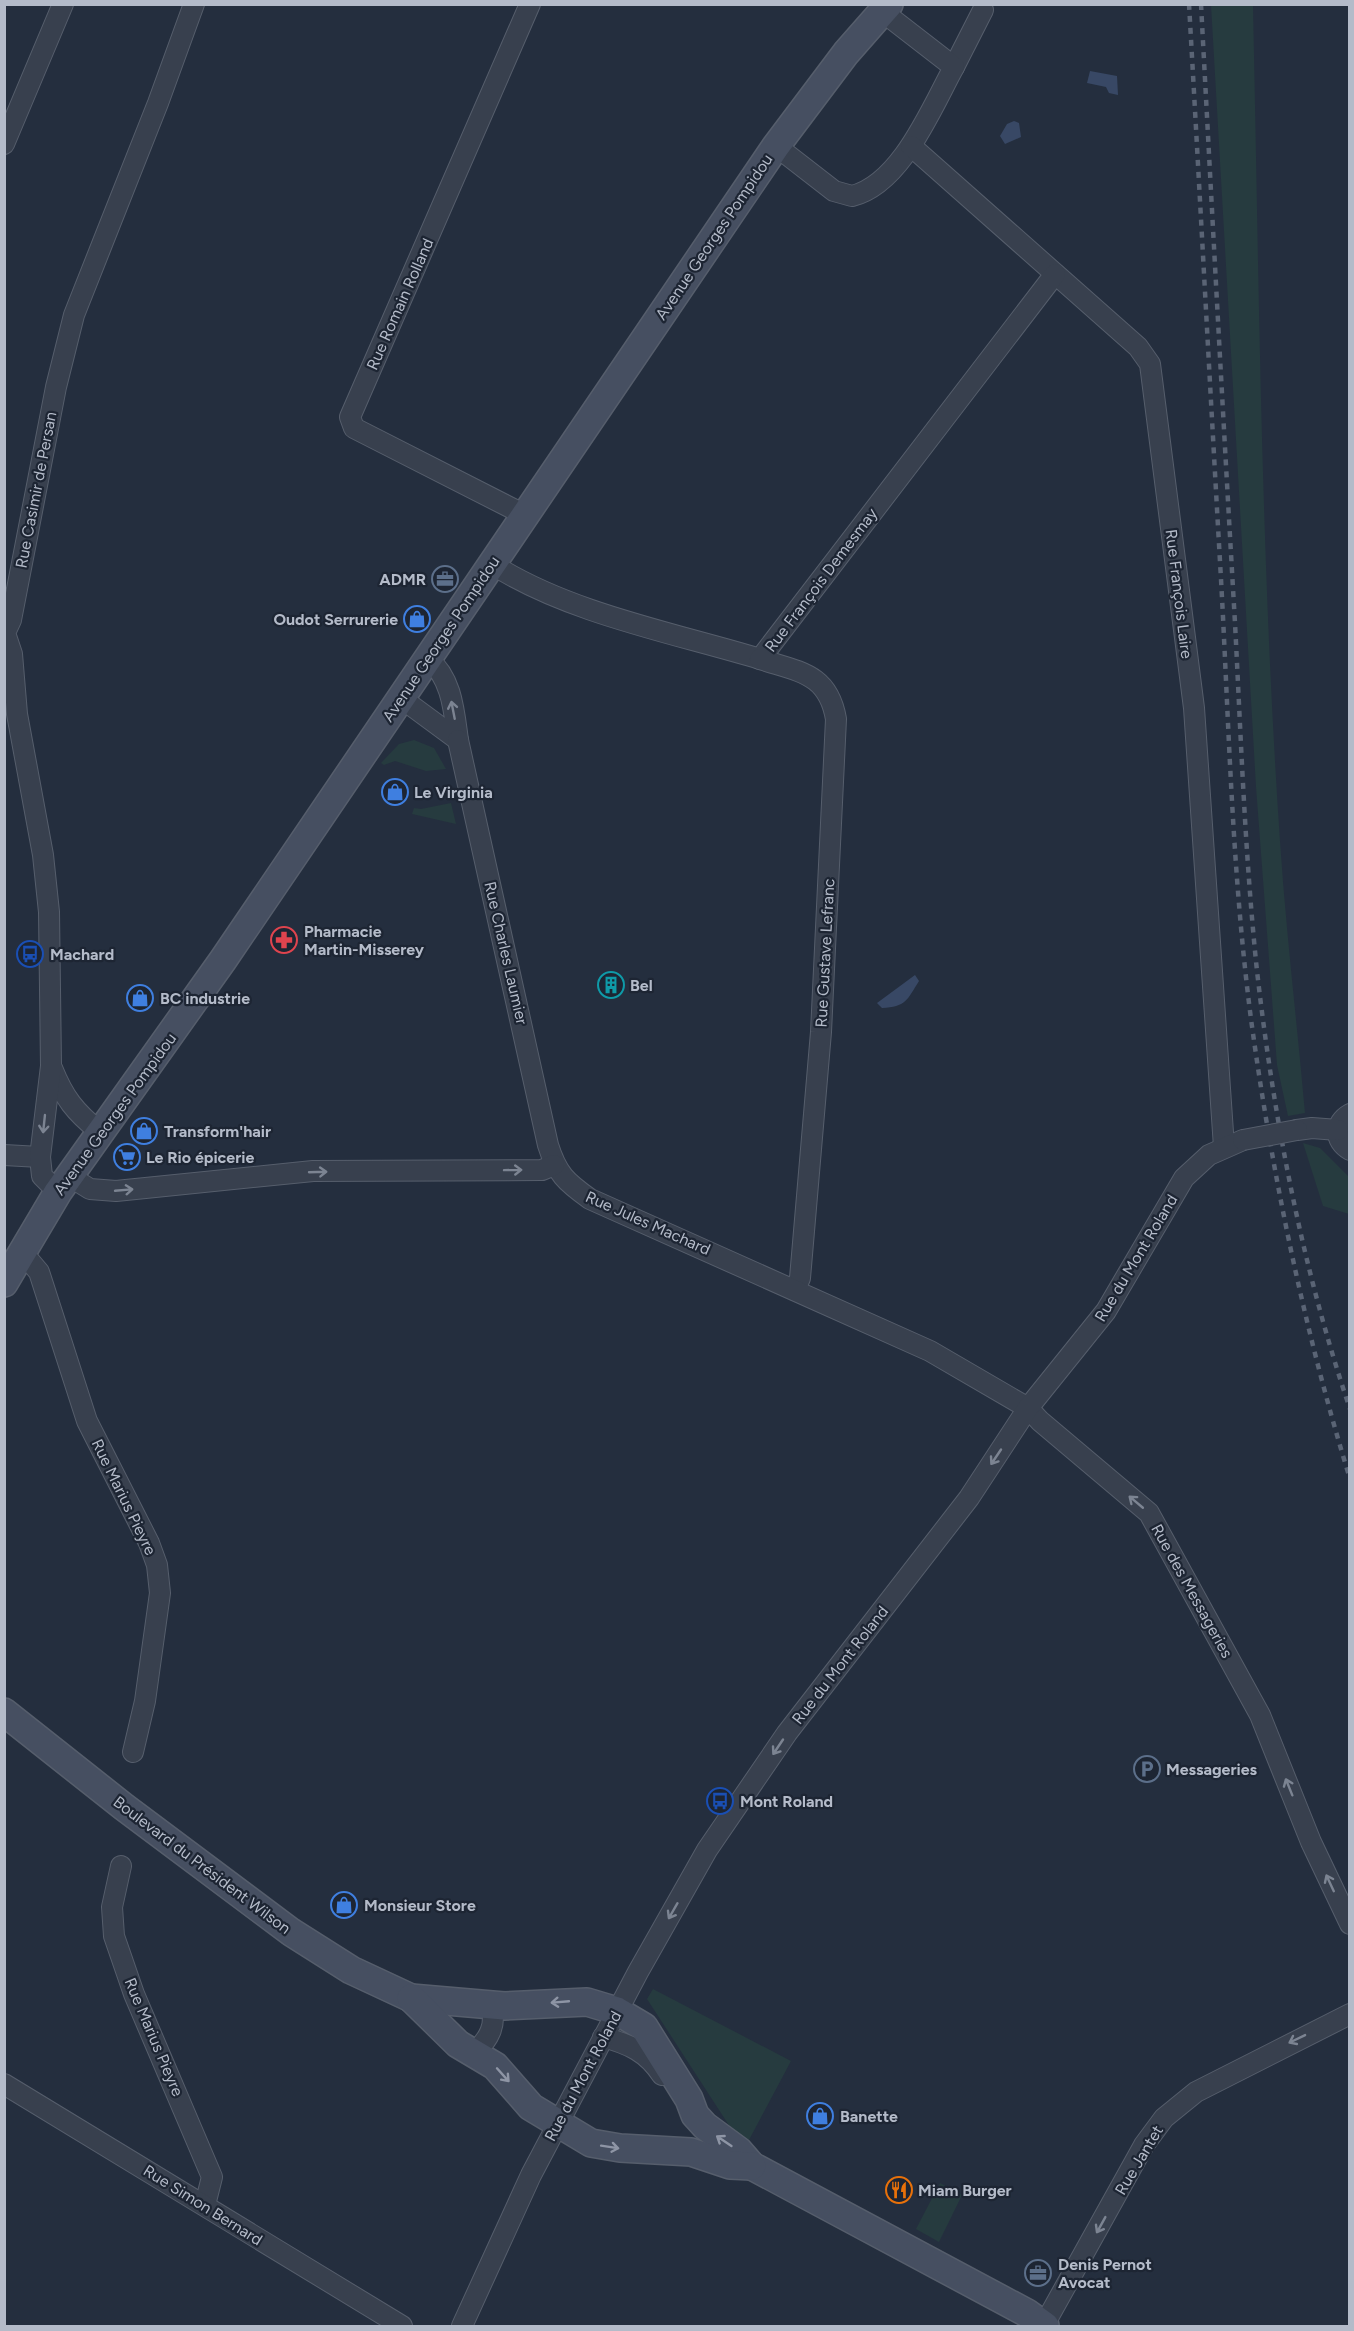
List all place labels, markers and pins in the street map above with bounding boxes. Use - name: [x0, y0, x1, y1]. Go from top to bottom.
- office icon: ADMR: [430, 564, 460, 594]
- place label: ADMR: [379, 570, 426, 589]
- shop icon: Oudot Serrurerie: [402, 604, 432, 634]
- place label: Oudot Serrurerie: [273, 610, 398, 629]
- shop icon: Le Virginia: [380, 777, 410, 807]
- place label: Le Virginia: [414, 783, 493, 802]
- place label: Pharmacie Martin-Misserey: [304, 922, 425, 959]
- pharmacy icon: Pharmacie Martin-Misserey: [269, 925, 299, 955]
- bus stop icon: Machard: [15, 939, 45, 969]
- place label: Machard: [50, 945, 114, 964]
- building icon: Bel: [596, 970, 626, 1000]
- place label: Bel: [630, 976, 653, 995]
- shop icon: BC industrie: [125, 983, 155, 1013]
- place label: BC industrie: [160, 989, 250, 1008]
- shop icon: Transform'hair: [129, 1116, 159, 1146]
- place label: Transform'hair: [164, 1122, 271, 1141]
- supermarket icon: Le Rio épicerie: [112, 1142, 142, 1172]
- place label: Le Rio épicerie: [146, 1148, 254, 1167]
- parking icon: Messageries: [1132, 1754, 1162, 1784]
- place label: Messageries: [1166, 1760, 1258, 1779]
- bus stop icon: Mont Roland: [705, 1786, 735, 1816]
- place label: Mont Roland: [740, 1792, 833, 1811]
- shop icon: Monsieur Store: [329, 1890, 359, 1920]
- place label: Monsieur Store: [364, 1896, 476, 1915]
- shop icon: Banette: [805, 2101, 835, 2131]
- place label: Banette: [840, 2107, 898, 2126]
- restaurant icon: Miam Burger: [884, 2175, 914, 2205]
- place label: Miam Burger: [918, 2181, 1012, 2200]
- place label: Denis Pernot Avocat: [1058, 2255, 1152, 2292]
- office icon: Denis Pernot Avocat: [1023, 2258, 1053, 2288]

